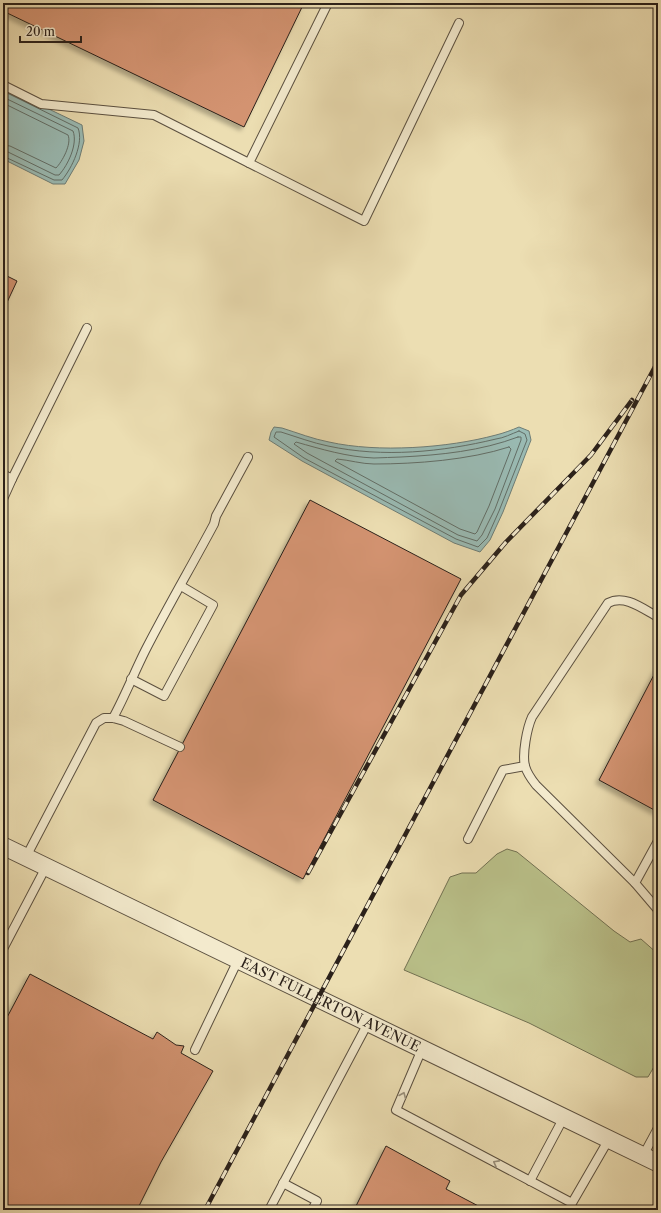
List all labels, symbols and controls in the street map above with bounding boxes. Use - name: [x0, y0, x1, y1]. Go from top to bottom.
- scale bar: [20, 18, 81, 44]
- text: 20 m: [26, 24, 55, 39]
- street label: EAST FULLERTON AVENUE: [238, 953, 424, 1056]
- one-way arrow: [398, 1091, 406, 1098]
- one-way arrow: [493, 1160, 500, 1167]

